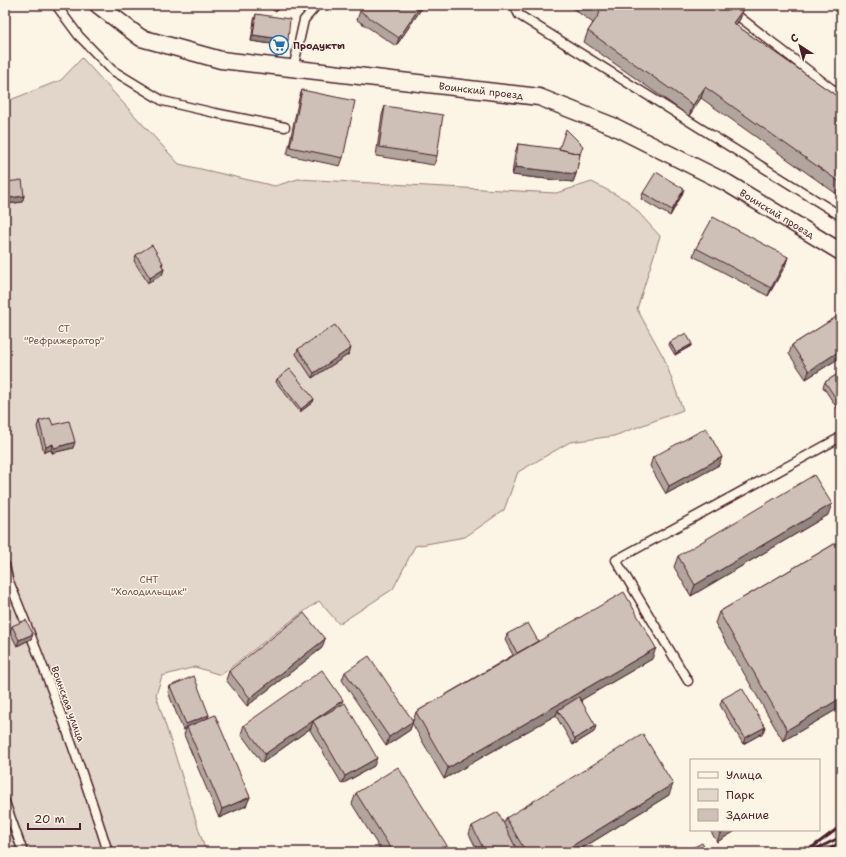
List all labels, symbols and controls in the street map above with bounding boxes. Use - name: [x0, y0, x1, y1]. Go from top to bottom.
- north arrow: [780, 26, 820, 66]
- text: С: [787, 30, 802, 46]
- supermarket icon: Продукты: [268, 34, 290, 56]
- place label: Продукты: [293, 39, 345, 52]
- street label: Воинский проезд: [438, 79, 525, 102]
- street label: Воинский проезд: [738, 186, 818, 241]
- park label: СТ "Рефрижератор": [24, 322, 104, 347]
- park label: СНТ "Холодильщик": [111, 573, 187, 598]
- street label: Воинская улица: [48, 664, 88, 744]
- legend: [690, 759, 820, 831]
- text: Улица: [726, 767, 763, 783]
- text: Парк: [726, 787, 755, 803]
- scale bar: [28, 805, 80, 831]
- text: Здание: [726, 807, 770, 823]
- text: 20 m: [34, 811, 65, 827]

